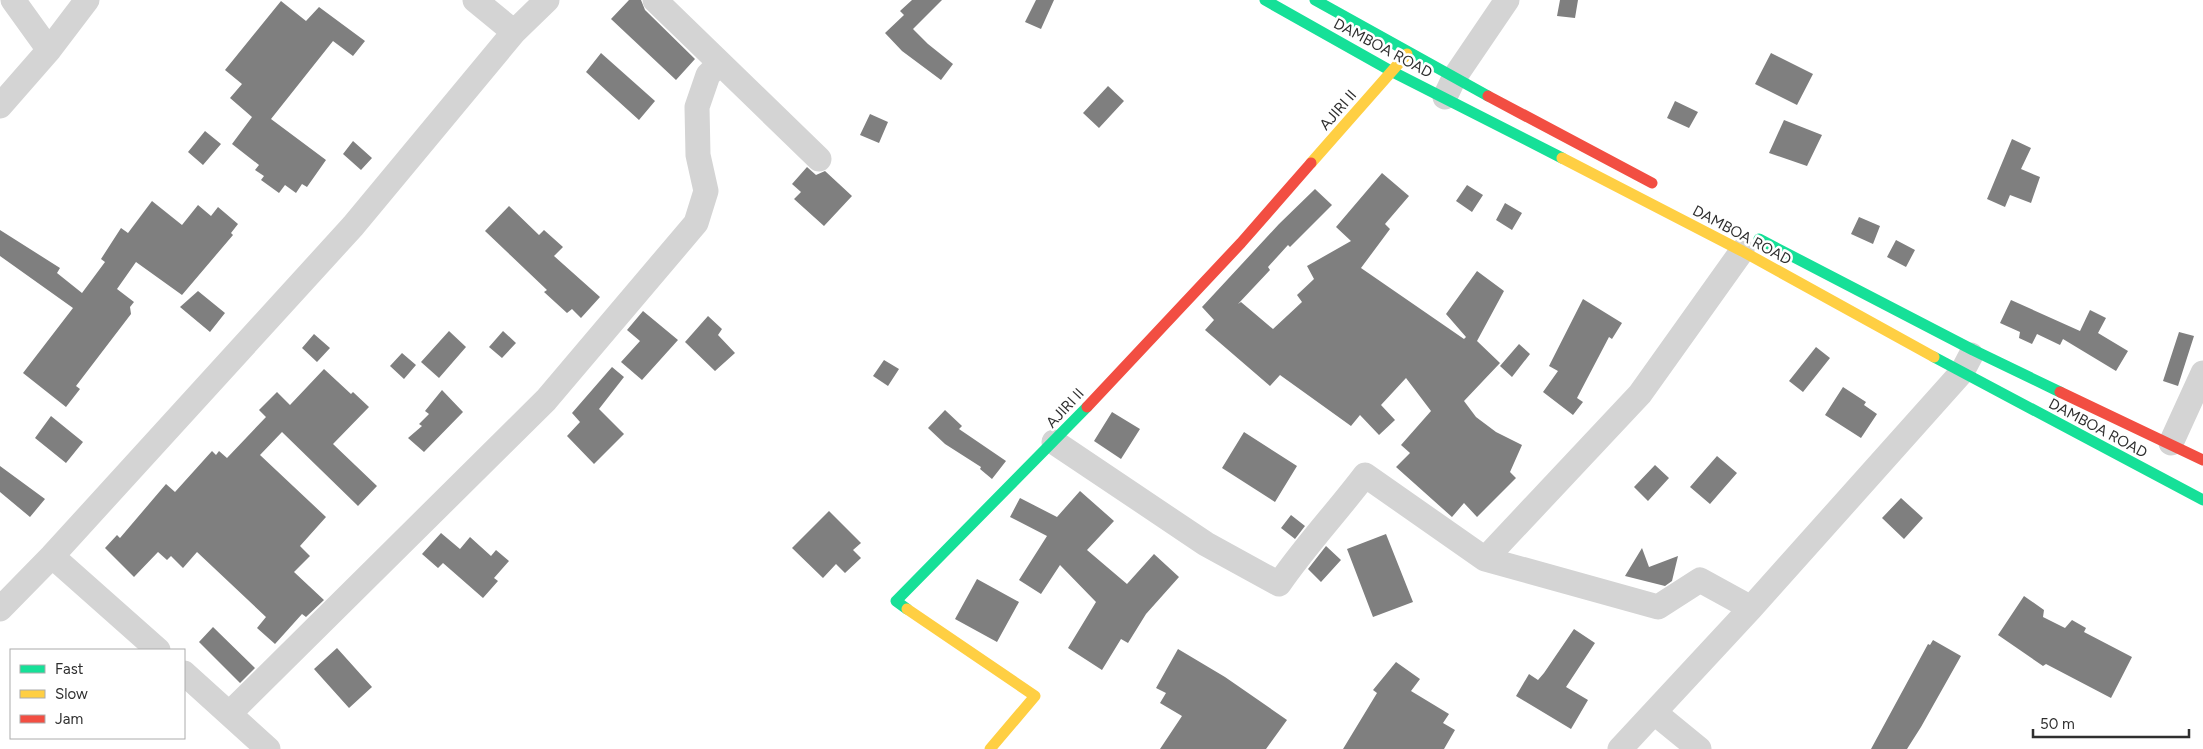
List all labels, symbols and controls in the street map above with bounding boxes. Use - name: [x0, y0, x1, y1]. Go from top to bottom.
- street label: DAMBOA ROAD: [1331, 14, 1435, 82]
- street label: AJIRI II: [1316, 86, 1360, 134]
- street label: DAMBOA ROAD: [1690, 201, 1794, 269]
- street label: AJIRI II: [1042, 385, 1088, 431]
- street label: DAMBOA ROAD: [2046, 394, 2150, 462]
- legend: [10, 649, 185, 739]
- text: Fast: [55, 660, 84, 678]
- text: Slow: [55, 685, 88, 703]
- scale bar: [2033, 706, 2189, 738]
- text: Jam: [55, 710, 83, 728]
- text: 50 m: [2040, 715, 2075, 733]

